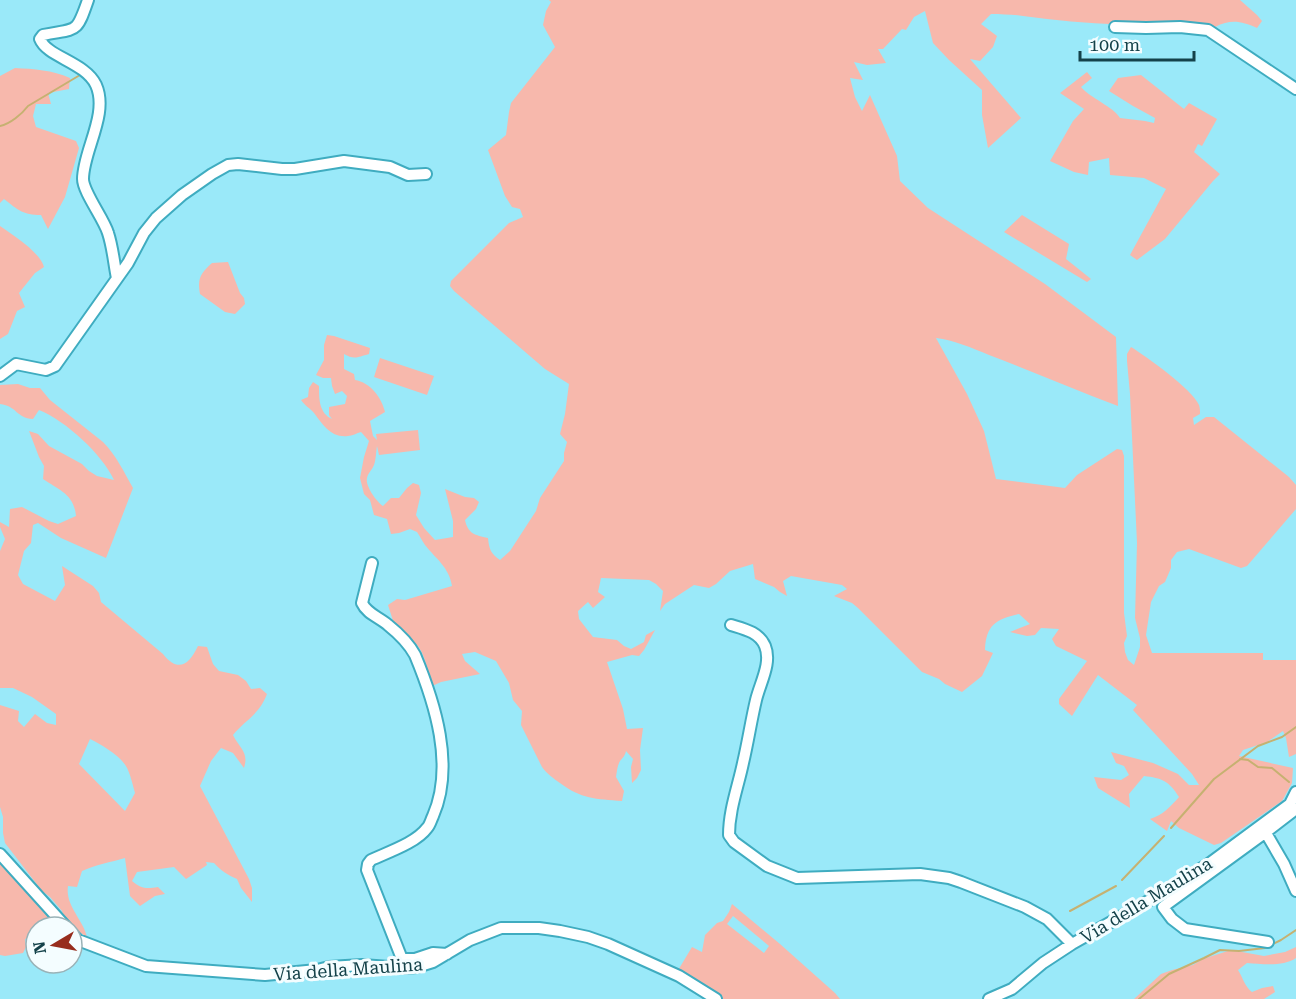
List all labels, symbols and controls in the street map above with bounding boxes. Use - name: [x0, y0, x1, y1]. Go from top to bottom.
- scale bar: [1080, 24, 1194, 62]
- text: 100 m: [1089, 34, 1140, 55]
- street label: Via della Maulina: [1076, 852, 1216, 948]
- north arrow: [24, 915, 84, 975]
- text: N: [29, 940, 50, 955]
- street label: Via della Maulina: [273, 953, 424, 985]

